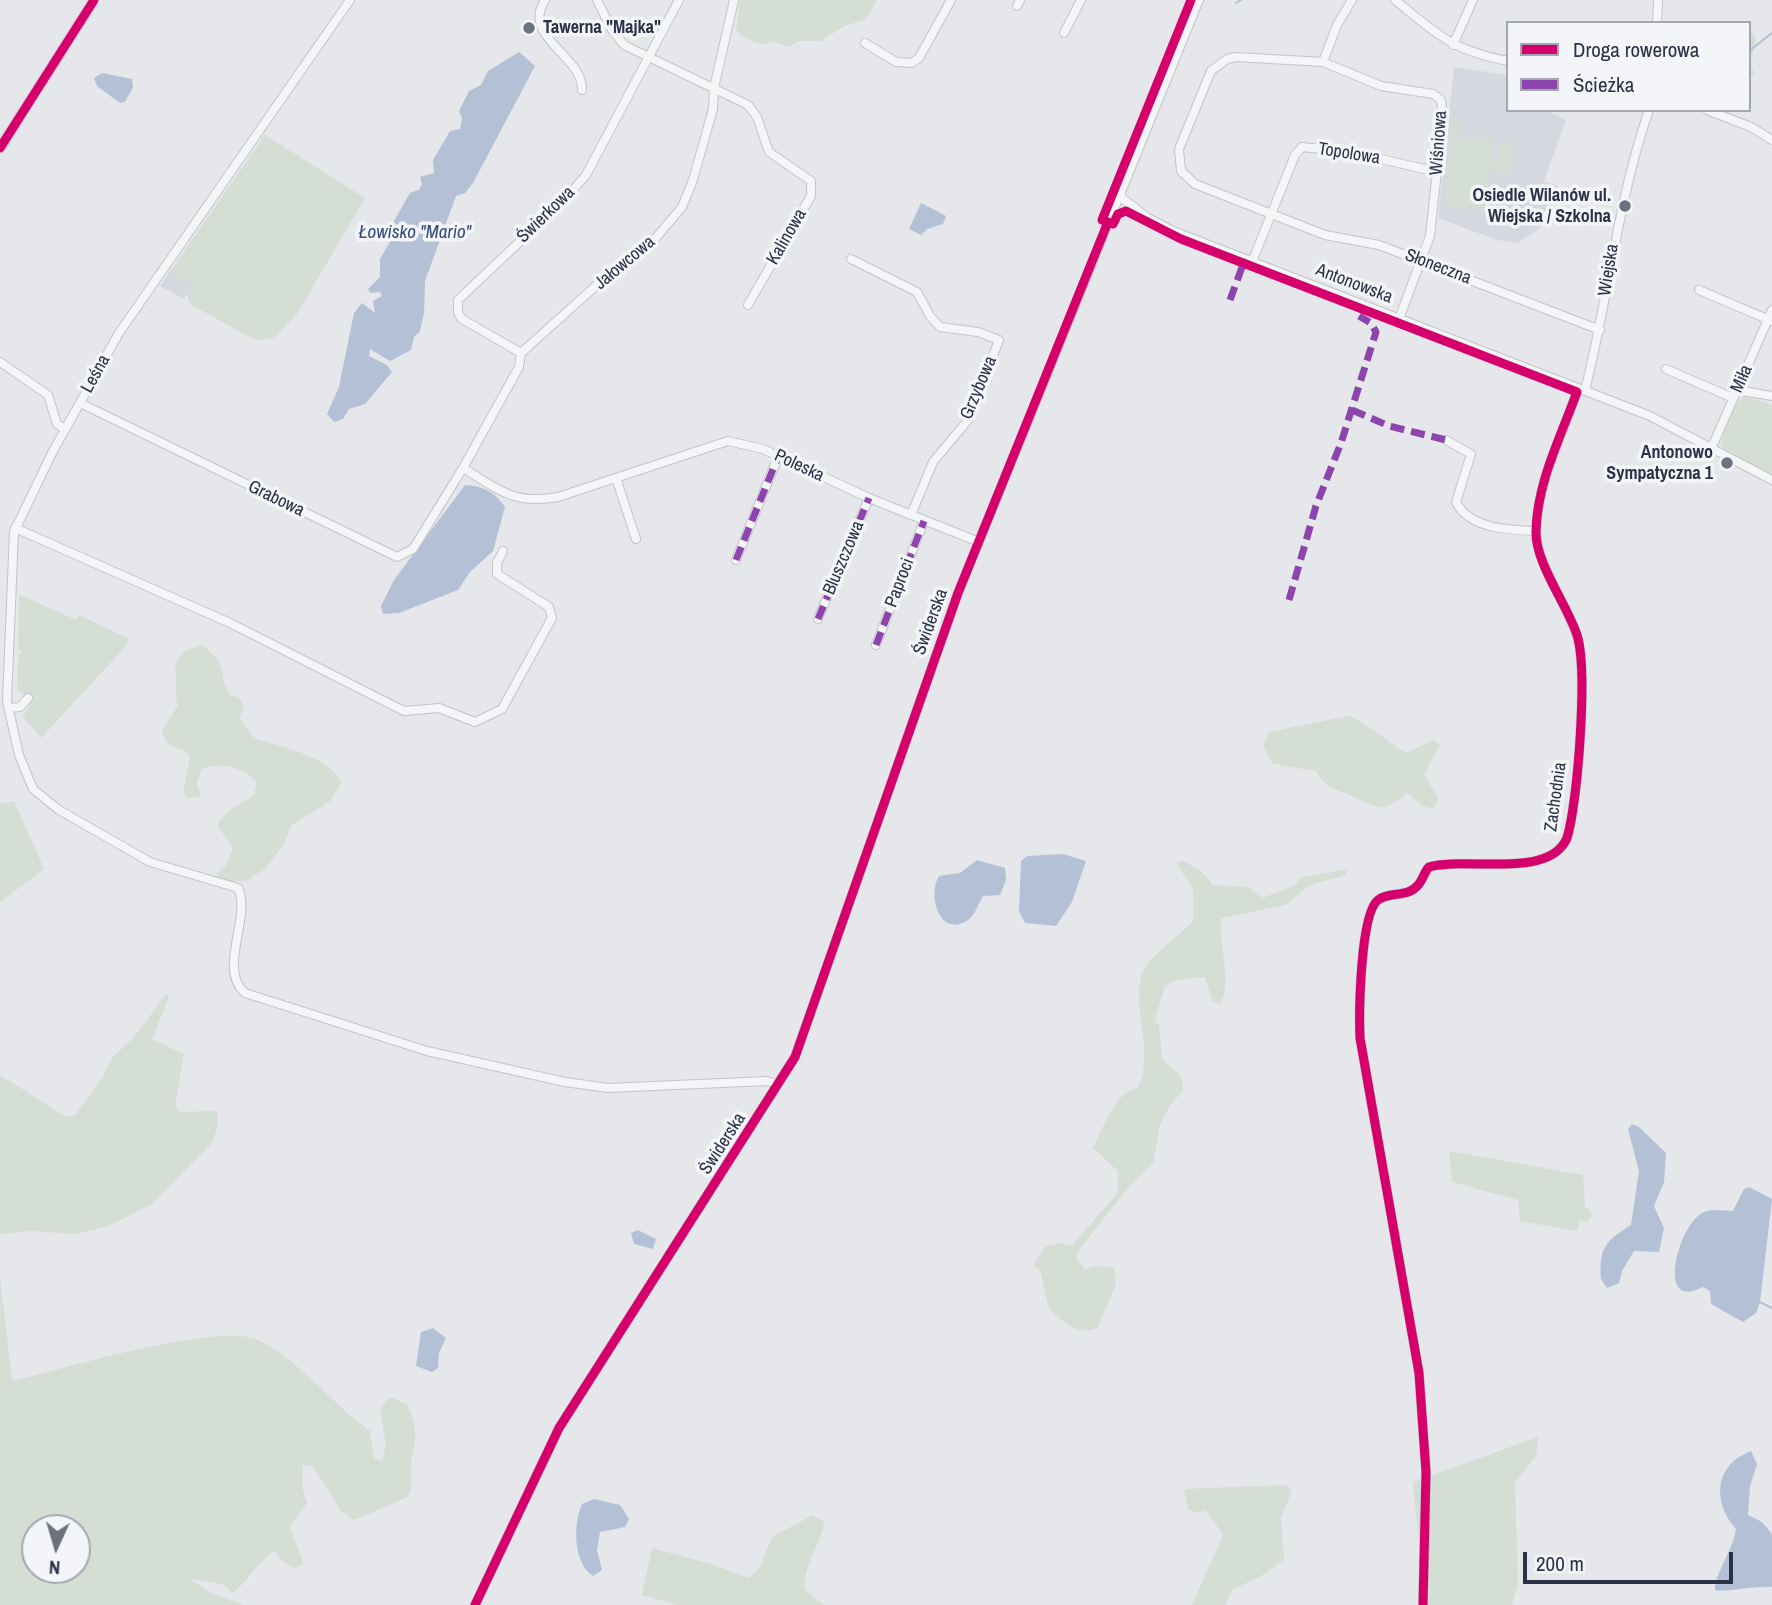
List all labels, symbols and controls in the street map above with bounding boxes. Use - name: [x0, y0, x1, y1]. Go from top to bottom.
- place label: Tawerna "Majka": [543, 17, 661, 39]
- marker: Tawerna "Majka": [521, 20, 537, 36]
- legend: [1506, 21, 1751, 112]
- text: Droga rowerowa: [1573, 35, 1699, 64]
- text: Ścieżka: [1573, 70, 1634, 99]
- street label: Wiśniowa: [1426, 110, 1452, 176]
- street label: Topolowa: [1317, 138, 1381, 170]
- street label: Świerkowa: [513, 182, 579, 248]
- place label: Osiedle Wilanów ul. Wiejska / Szkolna: [1472, 185, 1611, 228]
- marker: Osiedle Wilanów ul. Wiejska / Szkolna: [1617, 198, 1633, 214]
- street label: Kalinowa: [762, 205, 812, 269]
- water label: Łowisko "Mario": [359, 222, 471, 244]
- street label: Jałowcowa: [590, 232, 660, 294]
- street label: Wiejska: [1594, 242, 1624, 298]
- street label: Słoneczna: [1402, 245, 1474, 289]
- street label: Antonowska: [1313, 260, 1395, 308]
- street label: Leśna: [77, 351, 115, 397]
- street label: Grzybowa: [956, 353, 1002, 423]
- street label: Miła: [1726, 362, 1758, 396]
- place label: Antonowo Sympatyczna 1: [1606, 442, 1713, 484]
- street label: Poleska: [771, 445, 827, 487]
- marker: Antonowo Sympatyczna 1: [1719, 455, 1735, 471]
- street label: Grabowa: [244, 476, 308, 522]
- street label: Bluszczowa: [819, 518, 869, 598]
- street label: Paproci: [881, 555, 919, 611]
- street label: Świderska: [909, 586, 953, 658]
- street label: Zachodnia: [1540, 761, 1572, 833]
- street label: Świderska: [695, 1109, 751, 1179]
- north arrow: [21, 1514, 91, 1584]
- scale bar: [1527, 1538, 1737, 1582]
- text: 200 m: [1536, 1549, 1584, 1578]
- text: N: [48, 1555, 61, 1581]

